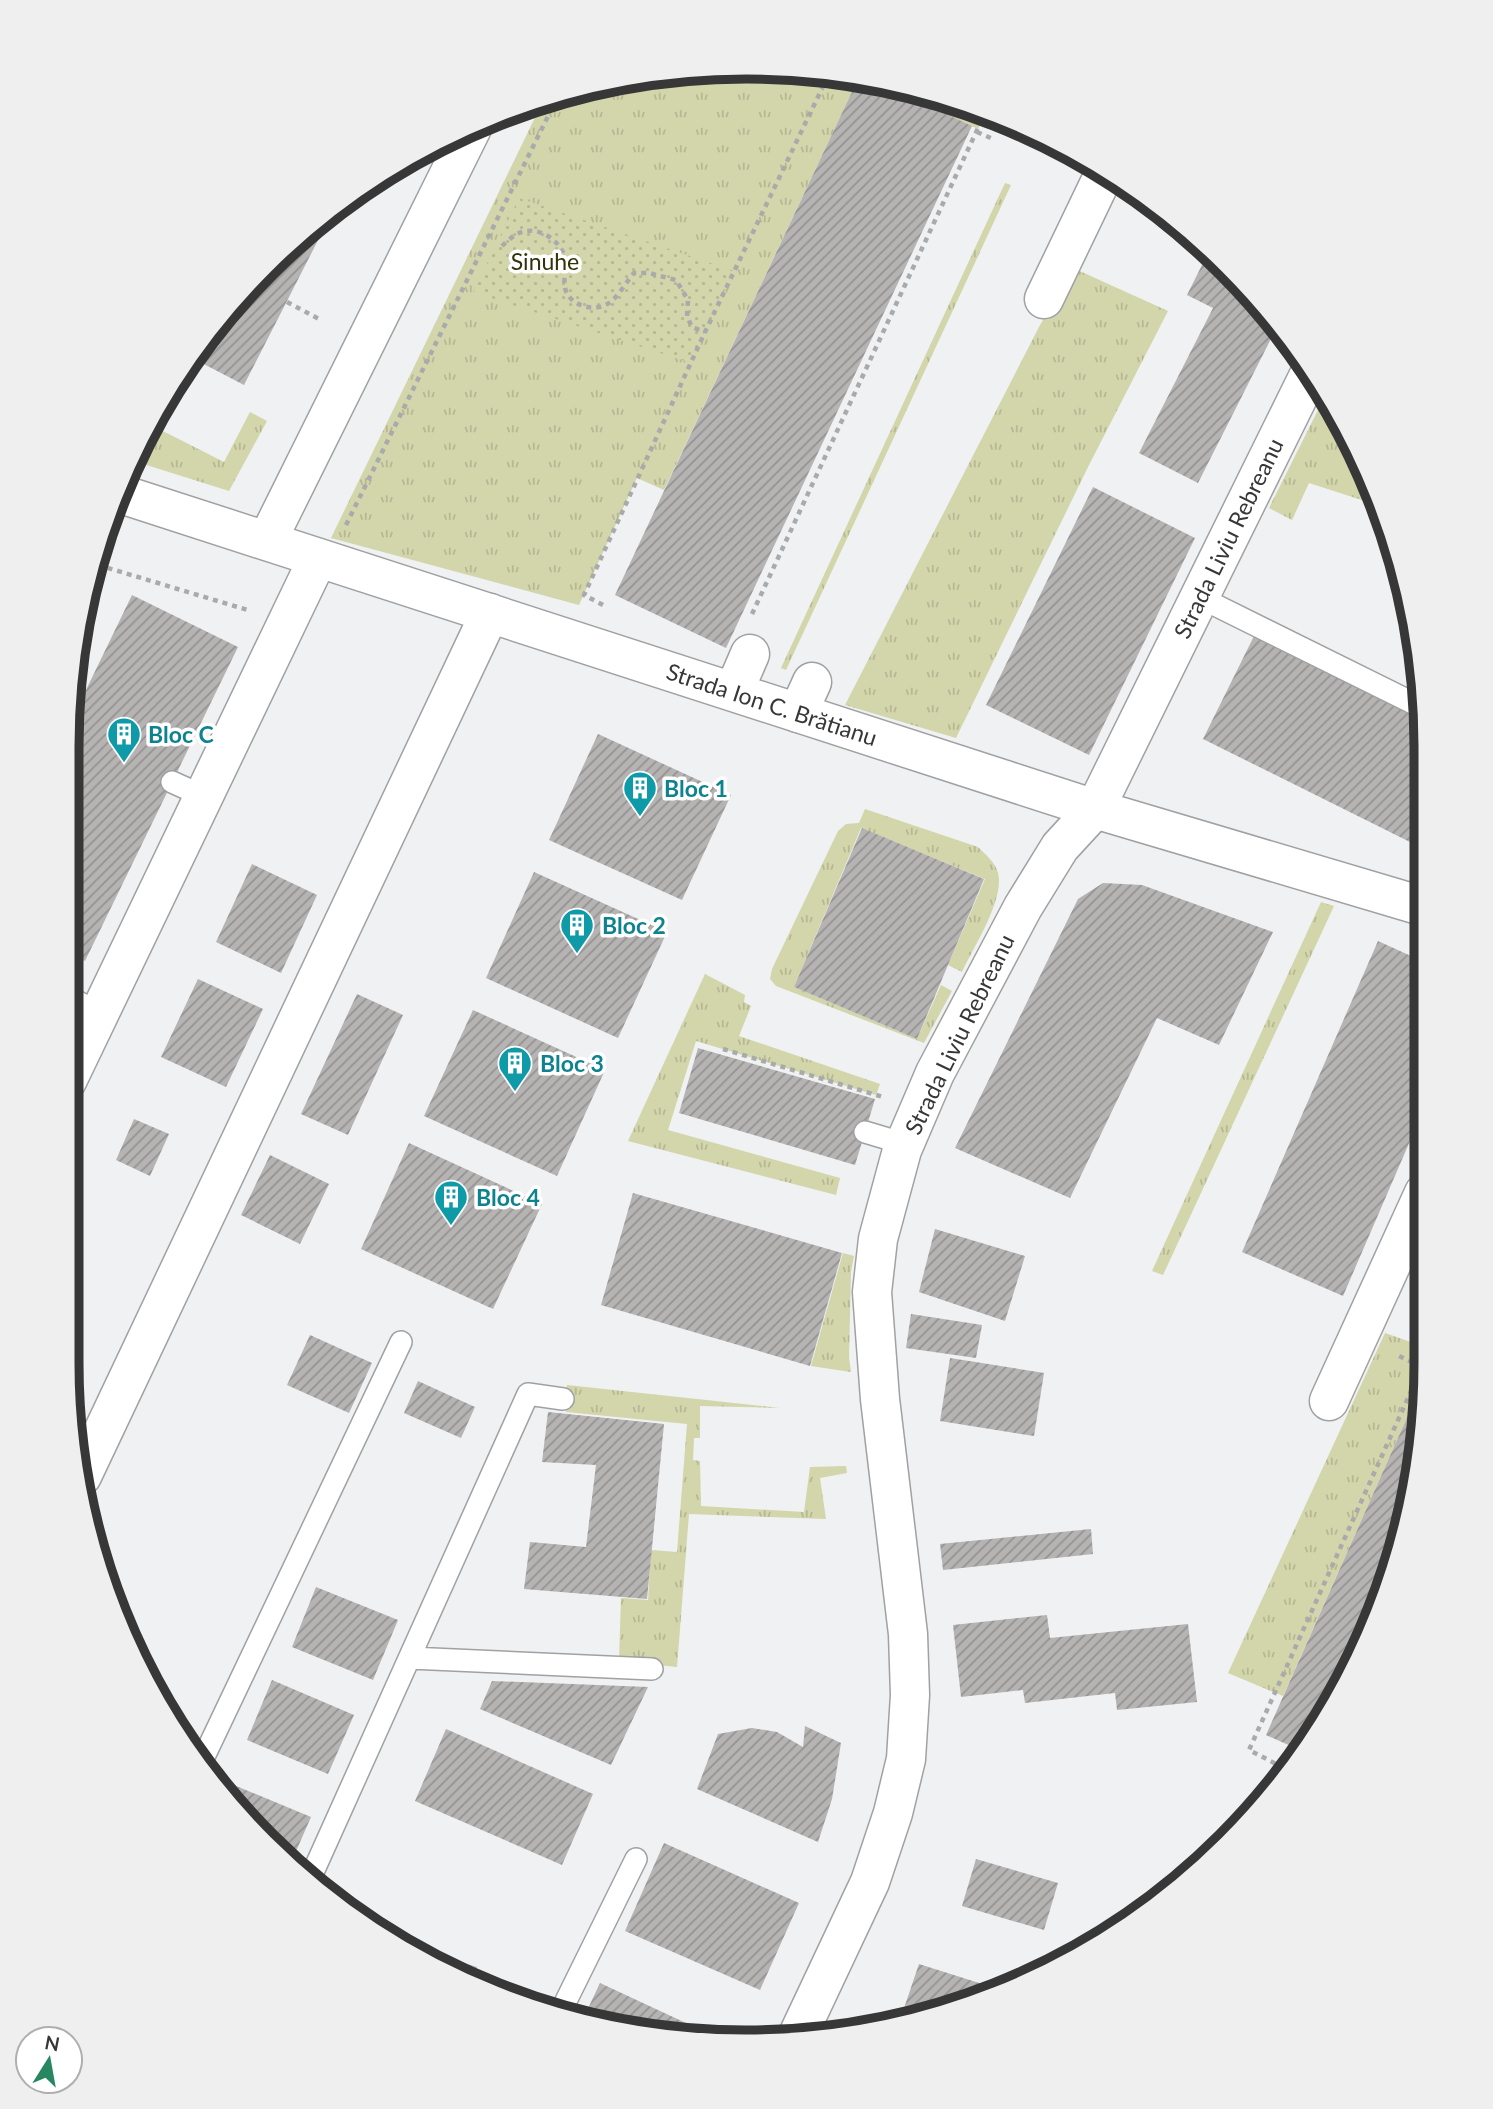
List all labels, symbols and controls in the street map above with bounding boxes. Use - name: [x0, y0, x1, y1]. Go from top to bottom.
- park label: Sinuhe: [511, 247, 579, 275]
- street label: Strada Liviu Rebreanu: [1167, 433, 1289, 643]
- street label: Strada Ion C. Brătianu: [663, 657, 881, 751]
- building icon: Bloc C: [105, 715, 143, 764]
- place label: Bloc C: [148, 720, 214, 748]
- building icon: Bloc 1: [621, 769, 659, 818]
- place label: Bloc 1: [664, 774, 728, 802]
- building icon: Bloc 2: [558, 906, 596, 955]
- place label: Bloc 2: [602, 911, 666, 939]
- street label: Strada Liviu Rebreanu: [898, 929, 1020, 1139]
- building icon: Bloc 3: [496, 1044, 534, 1093]
- place label: Bloc 3: [540, 1049, 604, 1077]
- building icon: Bloc 4: [432, 1178, 470, 1227]
- place label: Bloc 4: [476, 1183, 540, 1211]
- north arrow: [14, 2025, 84, 2095]
- text: N: [43, 2030, 62, 2056]

